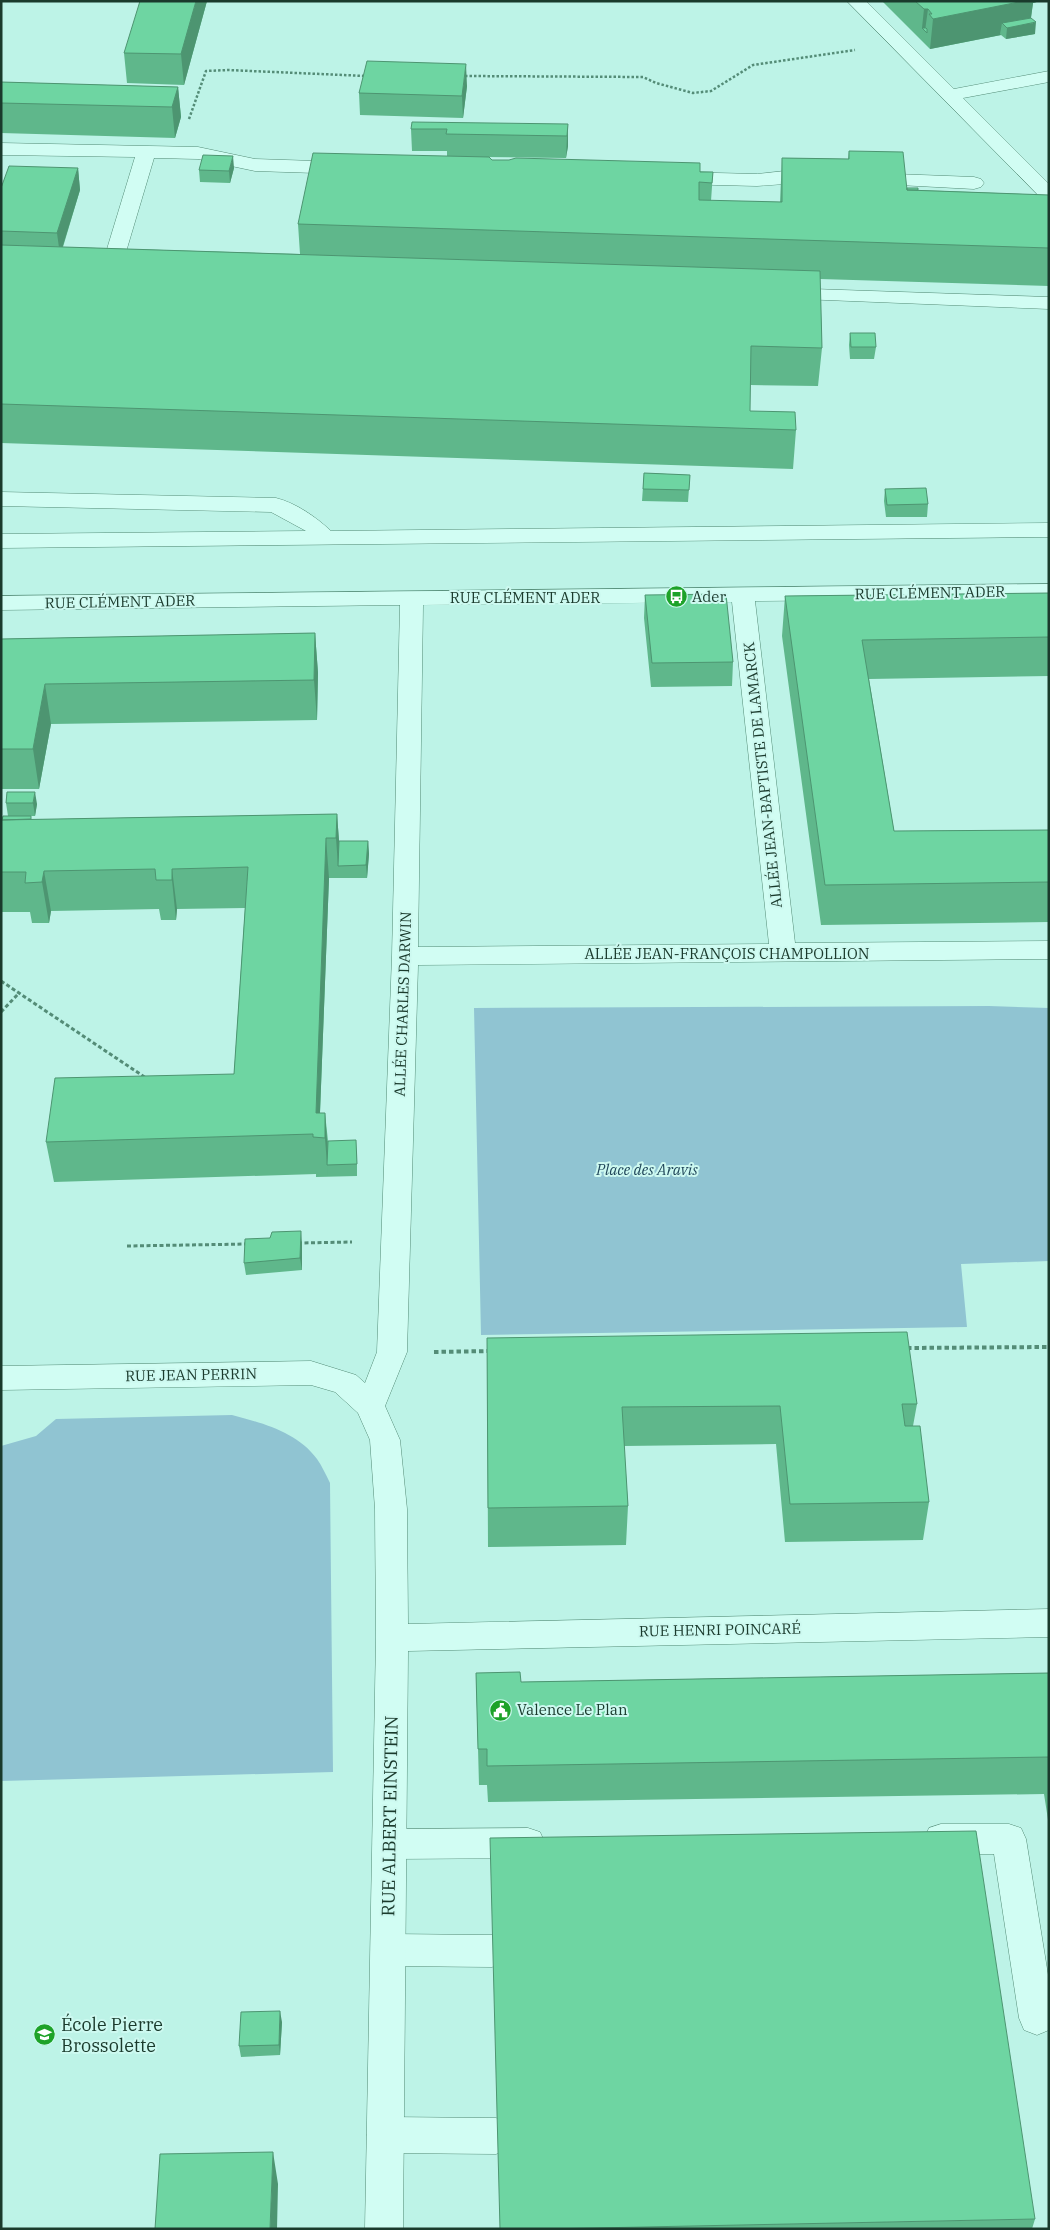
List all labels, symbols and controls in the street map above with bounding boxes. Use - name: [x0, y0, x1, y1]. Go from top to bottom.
- street label: RUE CLÉMENT ADER: [855, 582, 1005, 603]
- bus stop icon: Ader: [664, 585, 688, 609]
- place label: Ader: [692, 587, 726, 606]
- street label: RUE CLÉMENT ADER: [450, 588, 600, 607]
- street label: RUE CLÉMENT ADER: [45, 591, 195, 612]
- street label: ALLÉE JEAN-BAPTISTE DE LAMARCK: [739, 641, 786, 909]
- street label: ALLÉE CHARLES DARWIN: [390, 911, 415, 1097]
- street label: ALLÉE JEAN-FRANÇOIS CHAMPOLLION: [585, 944, 869, 963]
- park label: Place des Aravis: [595, 1160, 698, 1179]
- street label: RUE JEAN PERRIN: [125, 1364, 257, 1385]
- street label: RUE HENRI POINCARÉ: [639, 1619, 801, 1640]
- public building icon: Valence Le Plan: [489, 1698, 513, 1722]
- place label: Valence Le Plan: [517, 1700, 628, 1719]
- street label: RUE ALBERT EINSTEIN: [376, 1715, 403, 1917]
- place label: École Pierre Brossolette: [61, 2013, 163, 2057]
- school or university icon: École Pierre Brossolette: [33, 2023, 57, 2047]

